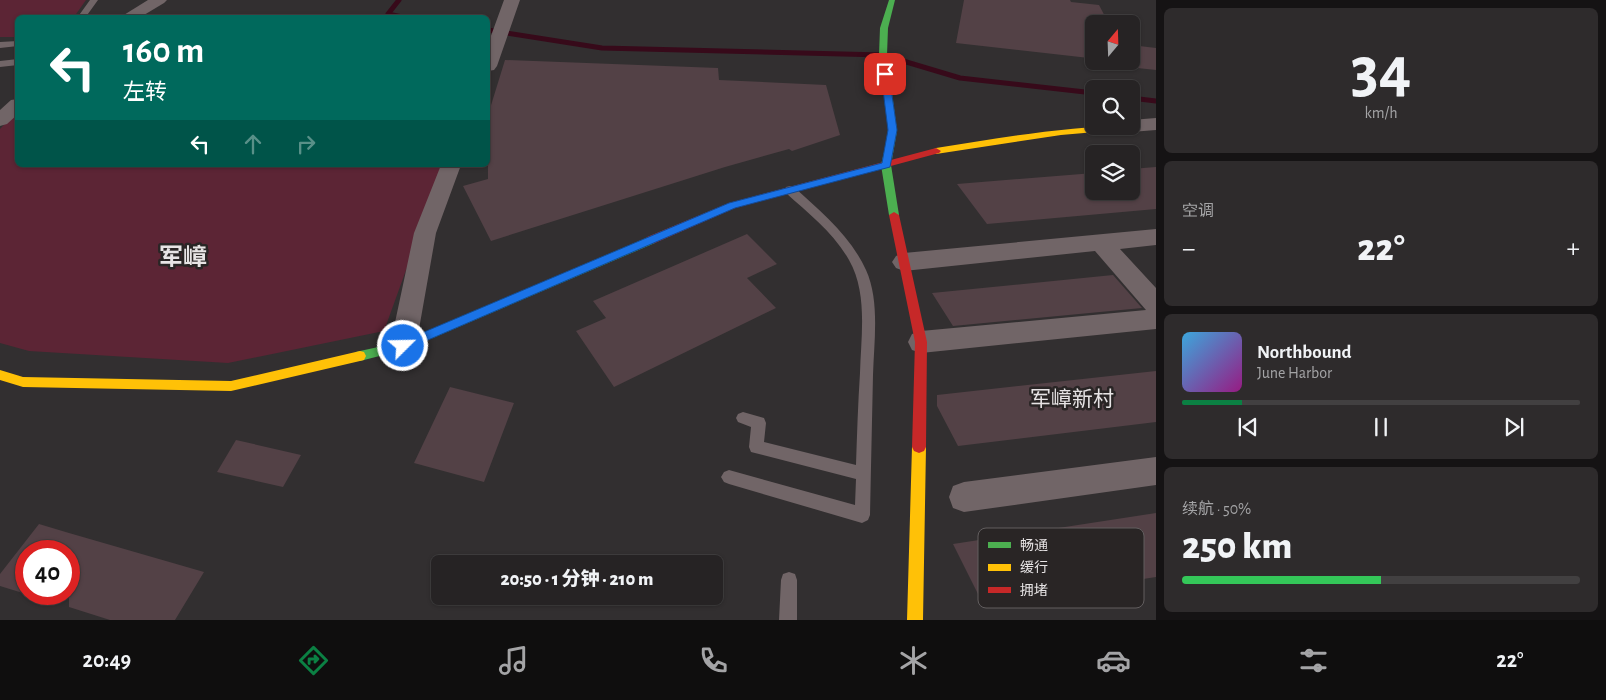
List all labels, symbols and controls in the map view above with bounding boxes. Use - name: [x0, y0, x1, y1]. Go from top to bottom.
- north arrow: [1085, 15, 1140, 70]
- map controls: [1085, 15, 1140, 200]
- text: 160 m: [123, 34, 204, 69]
- icon: left: [40, 35, 105, 100]
- text: 34: [1351, 39, 1411, 104]
- pin: [864, 53, 906, 95]
- icon: arrive: [871, 60, 899, 88]
- button: search: [1085, 80, 1140, 135]
- text: 左转: [123, 81, 167, 103]
- text: km/h: [1364, 105, 1398, 121]
- icon: left: [186, 130, 214, 158]
- icon: ahead: [239, 130, 267, 158]
- icon: right: [292, 130, 320, 158]
- button: layers: [1085, 145, 1140, 200]
- text: 空调: [1182, 203, 1214, 219]
- text: 22°: [1357, 230, 1405, 268]
- text: −: [1182, 235, 1195, 263]
- text: +: [1567, 235, 1580, 263]
- district label: 军嶂: [159, 244, 207, 270]
- position arrow: [376, 319, 428, 371]
- text: Northbound: [1257, 343, 1352, 362]
- text: June Harbor: [1257, 365, 1332, 381]
- district label: 军嶂新村: [1030, 388, 1114, 410]
- icon: previous: [1234, 413, 1262, 441]
- icon: pause: [1367, 413, 1395, 441]
- icon: next: [1500, 413, 1528, 441]
- text: 续航 · 50%: [1182, 501, 1251, 517]
- legend: [978, 528, 1144, 608]
- text: 250 km: [1182, 528, 1292, 566]
- text: 畅通: [1020, 538, 1048, 553]
- speed limit sign: 40: [15, 540, 80, 605]
- text: 缓行: [1020, 560, 1048, 575]
- text: 20:50 · 1 分钟 · 210 m: [501, 570, 653, 589]
- text: 拥堵: [1020, 583, 1048, 598]
- icon: directions: [296, 643, 331, 678]
- icon: music: [496, 643, 531, 678]
- icon: phone: [696, 643, 731, 678]
- icon: climate: [896, 643, 931, 678]
- icon: car: [1096, 643, 1131, 678]
- icon: filters: [1296, 643, 1331, 678]
- text: 20:49: [83, 649, 131, 671]
- text: 22°: [1496, 649, 1523, 671]

